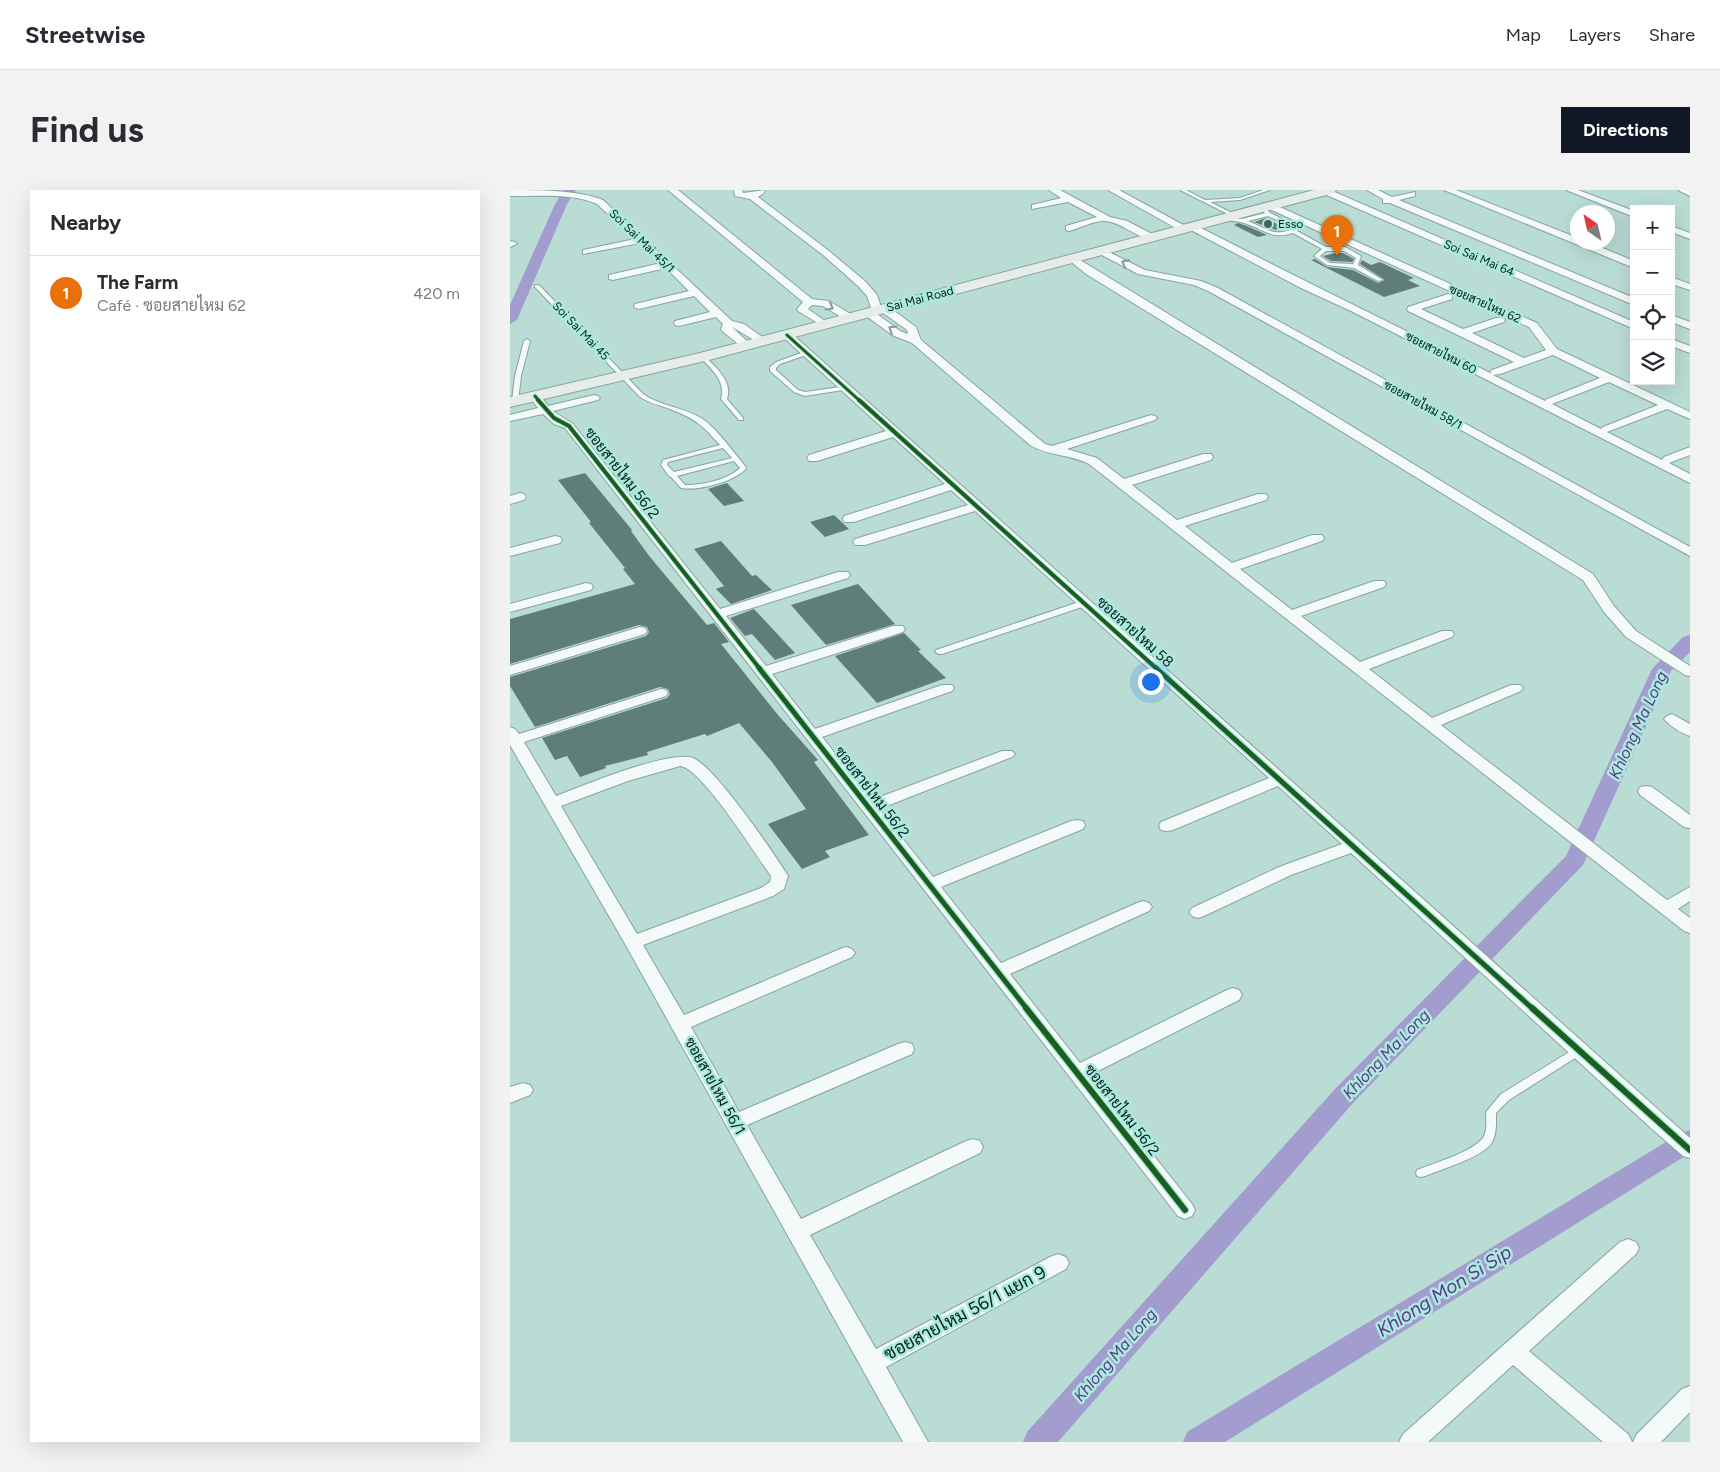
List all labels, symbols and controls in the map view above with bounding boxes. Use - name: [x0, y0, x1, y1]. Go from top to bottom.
- text: Streetwise: [25, 20, 145, 49]
- text: Map: [1506, 24, 1541, 46]
- text: Layers: [1569, 24, 1621, 46]
- text: Share: [1649, 24, 1695, 46]
- button: Directions: [1561, 107, 1690, 153]
- text: Find us: [30, 109, 144, 151]
- north arrow: [1570, 205, 1615, 250]
- map controls: [1630, 205, 1675, 385]
- button: +: [1630, 205, 1675, 250]
- street label: Soi Sai Mai 45/1: [606, 206, 678, 276]
- text: Nearby: [50, 210, 121, 235]
- pin: 1: [1321, 215, 1353, 256]
- place label: Esso: [1278, 217, 1303, 231]
- marker: Esso: [1262, 218, 1274, 230]
- street label: Soi Sai Mai 64: [1441, 237, 1517, 279]
- button: −: [1630, 250, 1675, 295]
- one-way arrow: [1121, 259, 1130, 269]
- text: The Farm: [97, 271, 178, 294]
- street label: ซอยสายไหม 62: [1447, 281, 1523, 326]
- street label: Sai Mai Road: [885, 283, 955, 315]
- text: 1: [63, 284, 69, 303]
- text: 420 m: [413, 284, 460, 303]
- button: locate: [1630, 295, 1675, 340]
- text: Café · ซอยสายไหม 62: [97, 296, 246, 315]
- street label: Soi Sai Mai 45: [550, 299, 612, 363]
- one-way arrow: [825, 300, 834, 310]
- one-way arrow: [888, 326, 897, 336]
- street label: ซอยสายไหม 60: [1403, 328, 1480, 377]
- button: layers: [1630, 340, 1675, 385]
- street label: ซอยสายไหม 58/1: [1381, 377, 1465, 432]
- street label: ซอยสายไหม 56/2: [581, 423, 664, 522]
- street label: ซอยสายไหม 58: [1093, 592, 1178, 671]
- water label: Khlong Ma Long: [1605, 668, 1671, 782]
- your location: [1138, 669, 1164, 695]
- street label: ซอยสายไหม 56/2: [831, 742, 914, 841]
- water label: Khlong Ma Long: [1339, 1005, 1433, 1103]
- street label: ซอยสายไหม 56/1: [681, 1034, 750, 1138]
- street label: ซอยสายไหม 56/2: [1081, 1060, 1164, 1159]
- water label: Khlong Mon Si Sip: [1372, 1240, 1516, 1342]
- street label: ซอยสายไหม 56/1 แยก 9: [879, 1259, 1050, 1365]
- water label: Khlong Ma Long: [1070, 1305, 1160, 1405]

